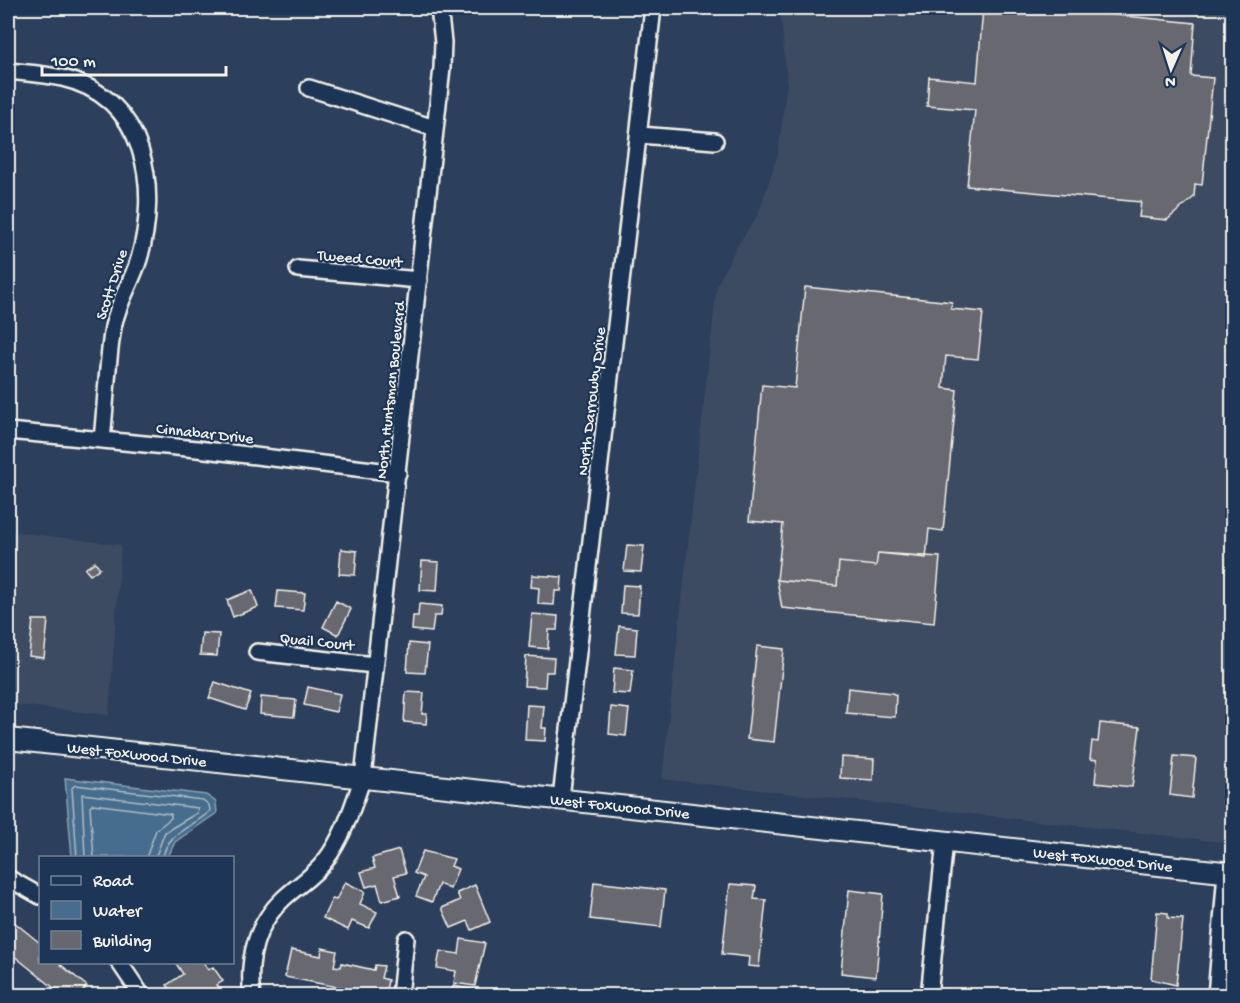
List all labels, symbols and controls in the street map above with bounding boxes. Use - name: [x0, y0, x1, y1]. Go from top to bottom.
- scale bar: [42, 39, 226, 77]
- north arrow: [1141, 39, 1201, 99]
- text: 100 m: [50, 52, 96, 73]
- text: N: [1164, 71, 1176, 90]
- street label: Scott Drive: [93, 247, 134, 323]
- street label: Tweed Court: [316, 247, 404, 274]
- street label: North Huntsman Boulevard: [374, 299, 411, 480]
- street label: North Darrowby Drive: [575, 325, 612, 477]
- street label: Cinnabar Drive: [155, 421, 255, 450]
- street label: Quail Court: [279, 630, 356, 657]
- street label: West Foxwood Drive: [66, 740, 208, 773]
- street label: West Foxwood Drive: [549, 792, 691, 825]
- street label: West Foxwood Drive: [1032, 845, 1174, 878]
- legend: [39, 856, 234, 964]
- text: Road: [93, 872, 134, 893]
- text: Water: [93, 902, 143, 923]
- text: Building: [92, 932, 152, 953]

